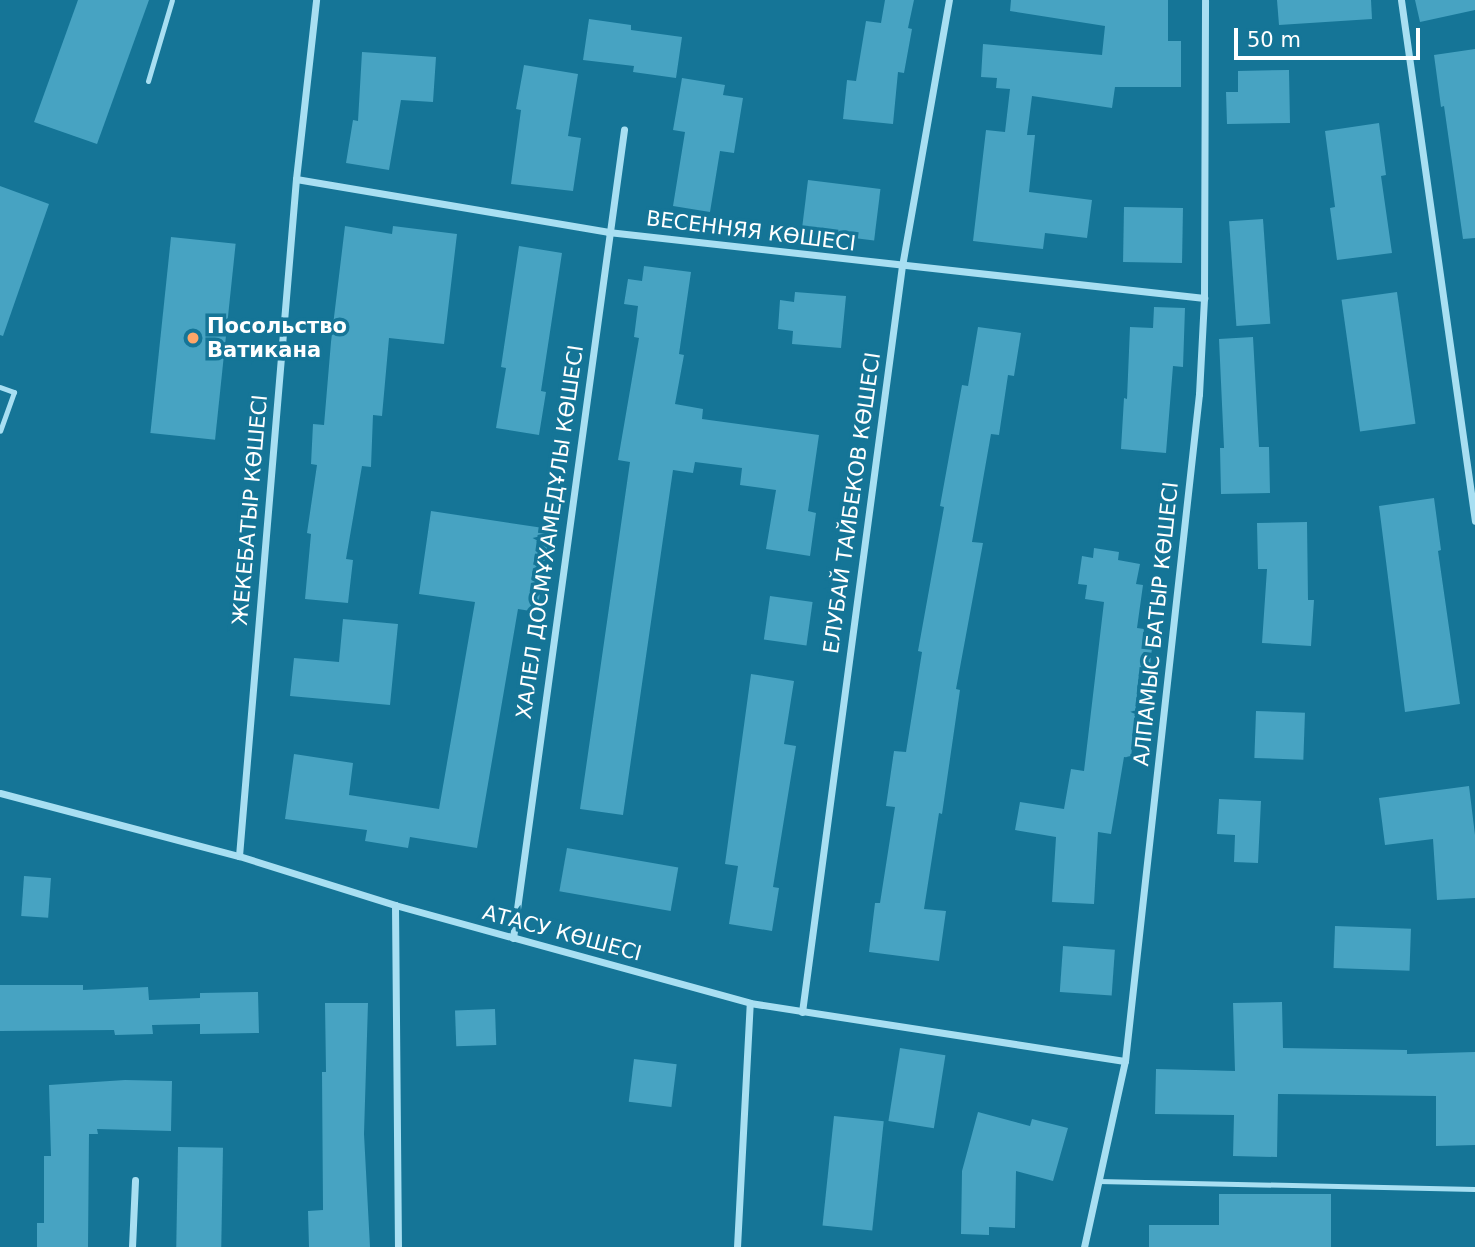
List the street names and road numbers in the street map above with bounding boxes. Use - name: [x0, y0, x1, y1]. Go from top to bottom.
- street label: ВЕСЕННЯЯ КӨШЕСІ: [645, 206, 857, 256]
- street label: ХАЛЕЛ ДОСМҰХАМЕДҰЛЫ КӨШЕСІ: [511, 343, 589, 721]
- street label: ЕЛУБАЙ ТАЙБЕКОВ КӨШЕСІ: [818, 351, 886, 655]
- street label: ЖЕКЕБАТЫР КӨШЕСІ: [227, 394, 273, 626]
- street label: АЛПАМЫС БАТЫР КӨШЕСІ: [1129, 481, 1183, 767]
- street label: АТАСУ КӨШЕСІ: [480, 900, 644, 966]

